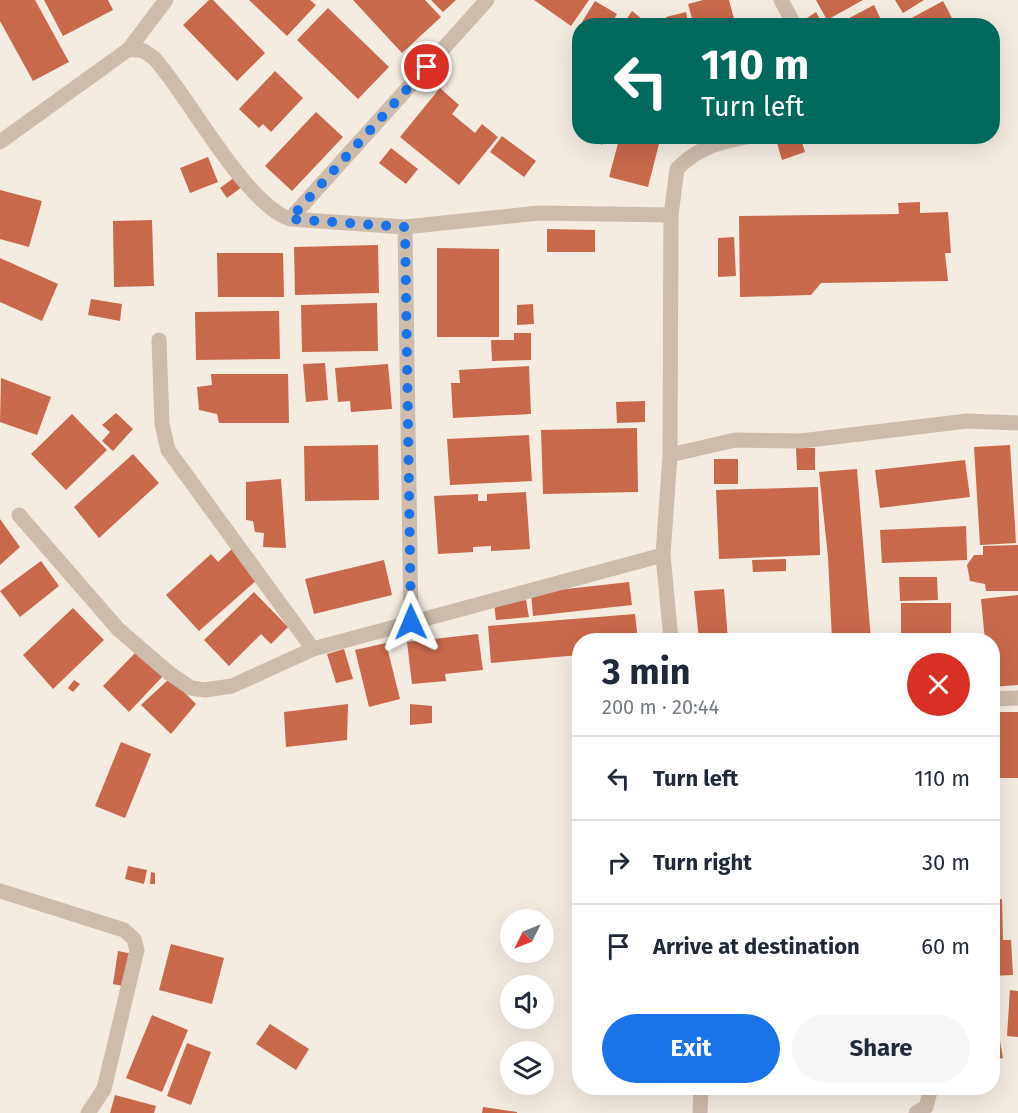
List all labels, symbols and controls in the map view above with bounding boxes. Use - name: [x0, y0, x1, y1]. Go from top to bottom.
- text: 110 m: [701, 40, 809, 90]
- pin: [401, 41, 452, 92]
- icon: left: [602, 42, 680, 120]
- icon: arrive: [410, 50, 443, 83]
- text: Turn left: [701, 91, 804, 123]
- position arrow: [379, 590, 443, 654]
- text: 3 min: [602, 650, 691, 694]
- button: close: [907, 653, 970, 716]
- text: 200 m · 20:44: [602, 695, 719, 719]
- icon: left: [602, 762, 635, 795]
- text: Turn left: [653, 765, 738, 792]
- text: 110 m: [914, 765, 970, 792]
- icon: right: [602, 846, 635, 879]
- text: Turn right: [653, 849, 752, 876]
- text: 30 m: [922, 849, 970, 876]
- north arrow: [500, 909, 554, 963]
- map controls: [500, 909, 554, 1095]
- icon: arrive: [602, 930, 635, 963]
- text: Arrive at destination: [653, 933, 860, 960]
- text: 60 m: [921, 933, 970, 960]
- button: sound: [500, 975, 554, 1029]
- button: Exit: [602, 1014, 780, 1083]
- button: Share: [792, 1014, 970, 1083]
- button: layers: [500, 1041, 554, 1095]

